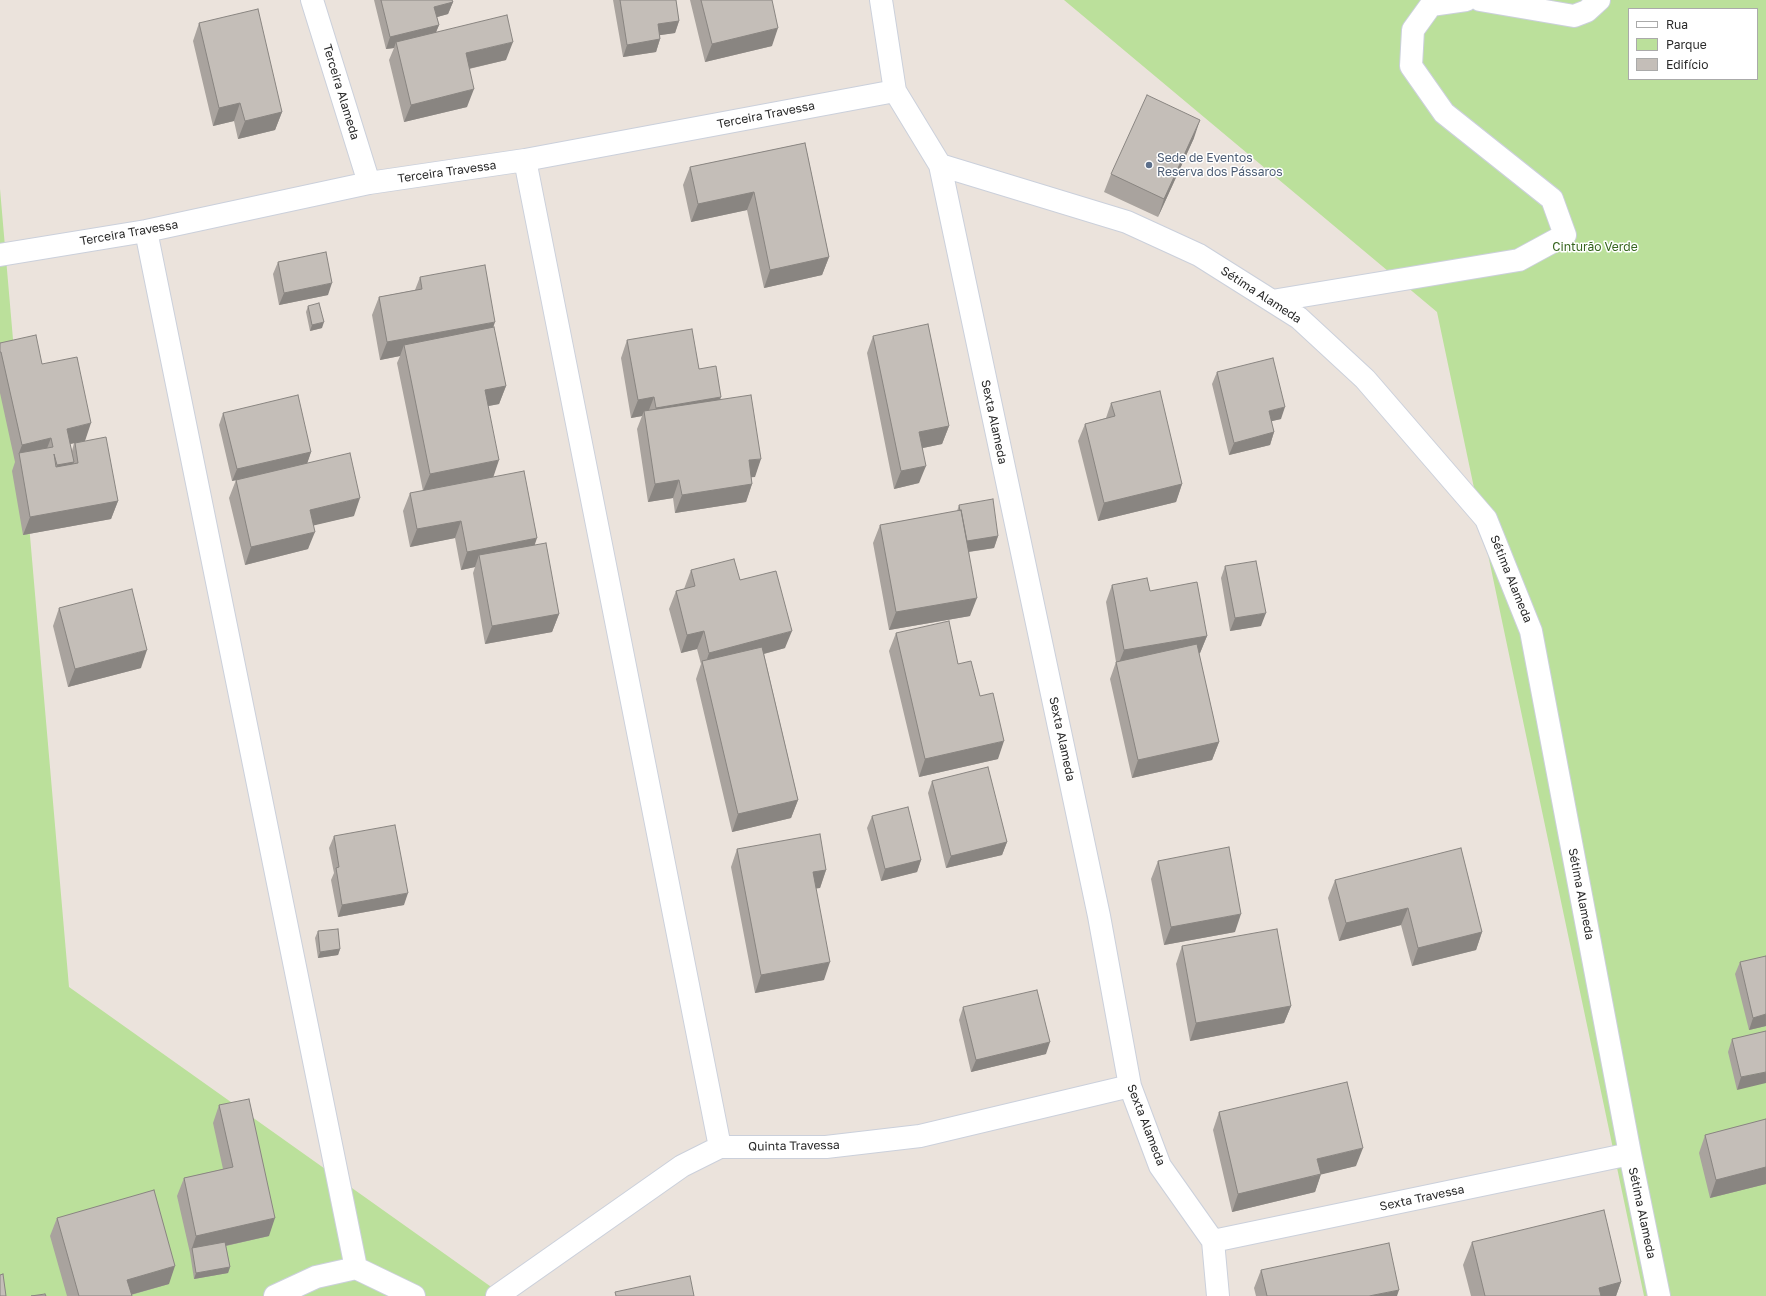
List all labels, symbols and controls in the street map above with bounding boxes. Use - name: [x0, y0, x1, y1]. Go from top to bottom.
- legend: [1628, 8, 1758, 80]
- text: Rua: [1666, 17, 1688, 32]
- text: Parque: [1666, 37, 1707, 52]
- street label: Terceira Alameda: [320, 43, 362, 141]
- text: Edifício: [1666, 57, 1708, 72]
- street label: Terceira Travessa: [716, 98, 816, 132]
- place label: Sede de Eventos Reserva dos Pássaros: [1157, 151, 1283, 179]
- street label: Terceira Travessa: [397, 158, 497, 186]
- marker: Sede de Eventos Reserva dos Pássaros: [1144, 160, 1154, 170]
- street label: Terceira Travessa: [79, 217, 179, 249]
- park label: Cinturão Verde: [1552, 240, 1638, 254]
- street label: Sétima Alameda: [1218, 264, 1304, 326]
- street label: Sexta Alameda: [978, 378, 1010, 466]
- street label: Sétima Alameda: [1487, 533, 1535, 625]
- street label: Sexta Alameda: [1046, 695, 1078, 783]
- street label: Sétima Alameda: [1565, 847, 1597, 941]
- street label: Sexta Alameda: [1124, 1082, 1168, 1168]
- street label: Quinta Travessa: [748, 1138, 840, 1154]
- street label: Sétima Alameda: [1625, 1166, 1659, 1260]
- street label: Sexta Travessa: [1378, 1182, 1466, 1214]

